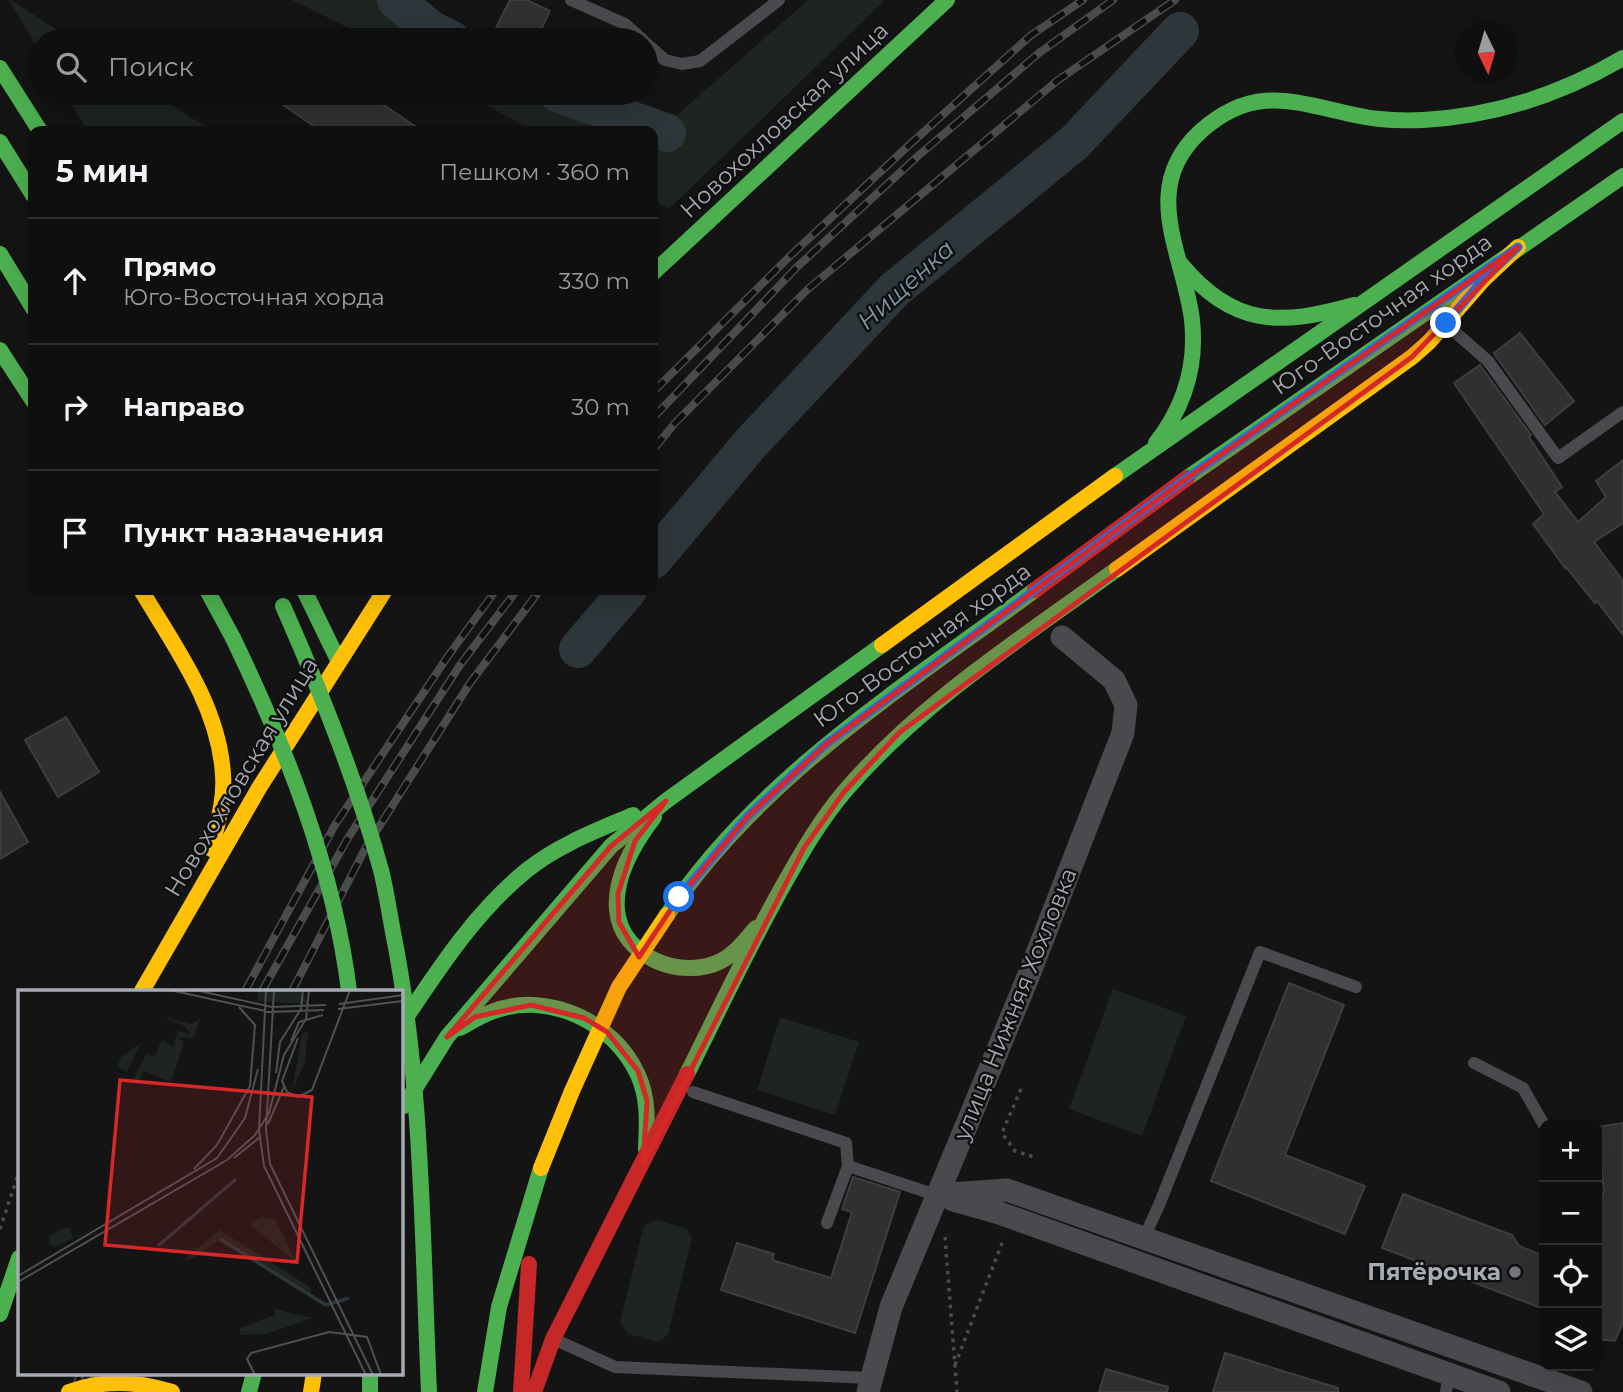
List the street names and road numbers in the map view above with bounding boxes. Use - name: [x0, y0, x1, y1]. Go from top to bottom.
- street label: Новохохловская улица: [674, 16, 894, 224]
- street label: Юго-Восточная хорда: [1267, 227, 1497, 401]
- street label: Юго-Восточная хорда: [808, 557, 1036, 733]
- street label: Новохохловская улица: [158, 652, 324, 902]
- street label: улица Нижняя Хохловка: [947, 864, 1083, 1145]

